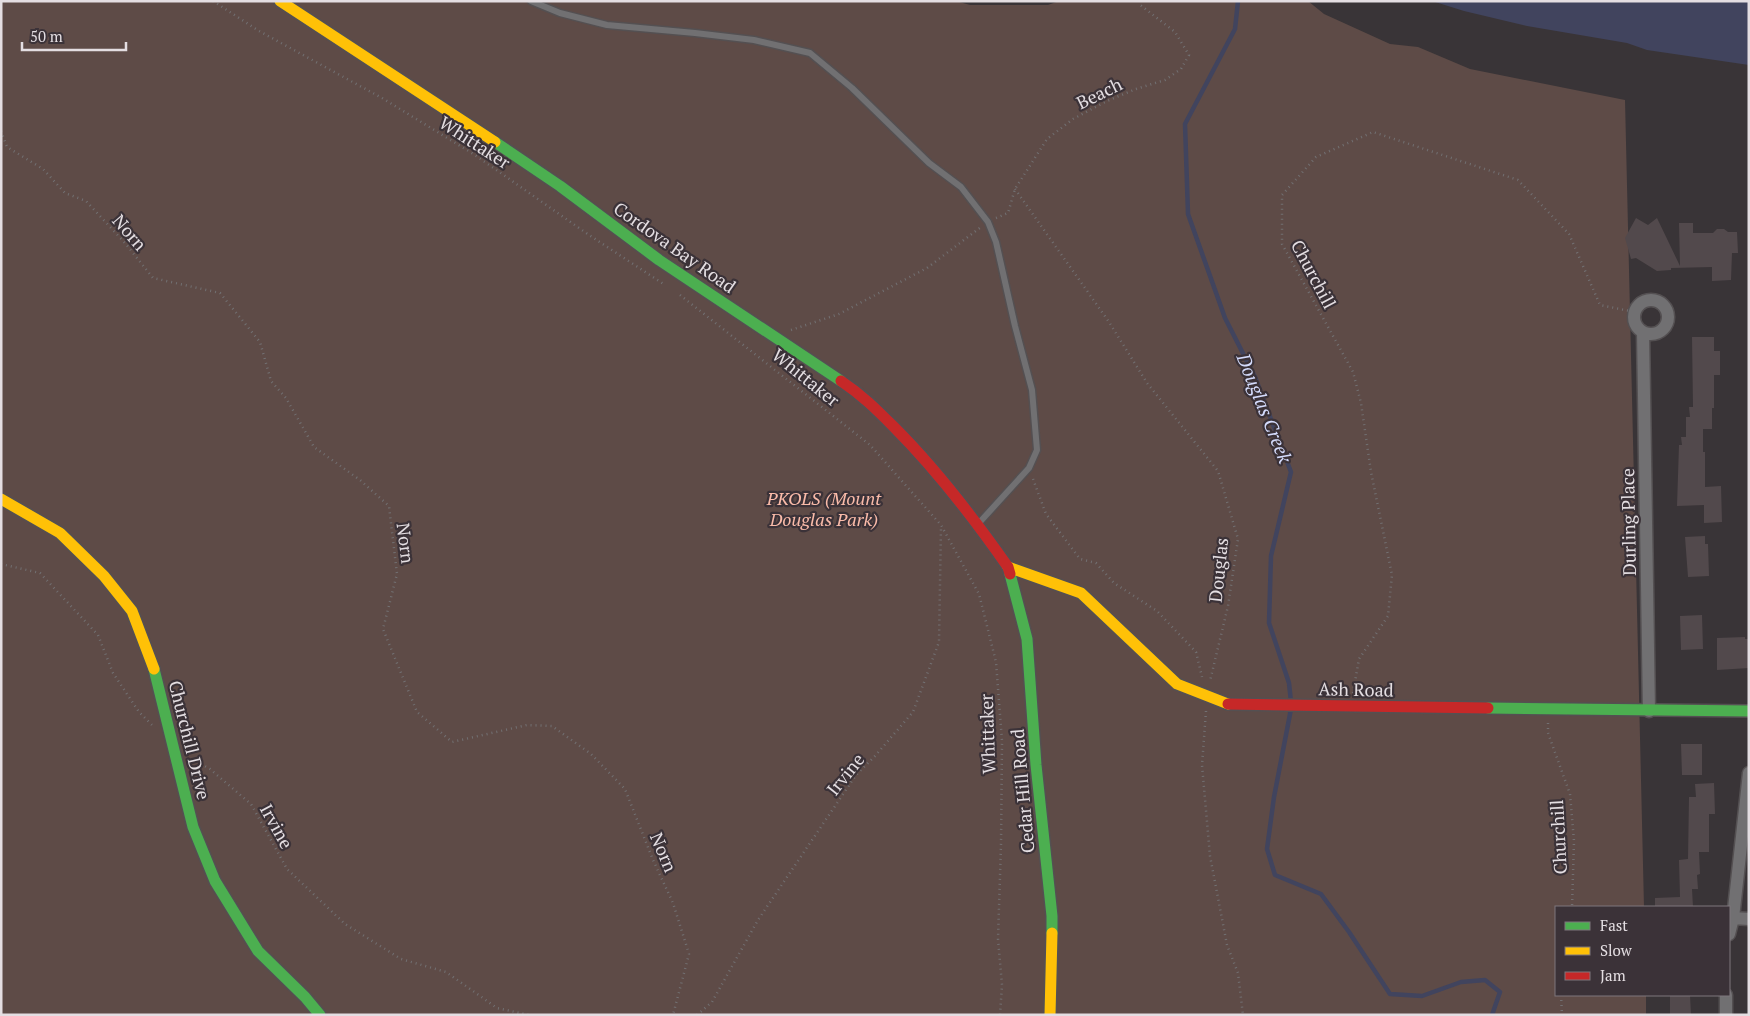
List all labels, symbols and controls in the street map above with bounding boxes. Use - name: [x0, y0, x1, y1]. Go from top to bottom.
- scale bar: [22, 20, 126, 52]
- text: 50 m: [30, 26, 63, 46]
- street label: Beach: [1072, 71, 1126, 114]
- street label: Whittaker: [435, 110, 515, 174]
- street label: Cordova Bay Road: [609, 196, 741, 298]
- street label: Norn: [108, 209, 153, 255]
- street label: Churchill: [1286, 235, 1342, 313]
- street label: Whittaker: [767, 342, 845, 412]
- water label: Douglas Creek: [1231, 348, 1299, 467]
- street label: Durling Place: [1615, 468, 1641, 576]
- park label: PKOLS (Mount Douglas Park): [766, 486, 882, 531]
- street label: Norn: [392, 521, 420, 565]
- street label: Douglas: [1203, 537, 1233, 603]
- street label: Ash Road: [1318, 676, 1394, 702]
- street label: Churchill Drive: [164, 678, 216, 802]
- street label: Whittaker: [974, 693, 1000, 775]
- street label: Cedar Hill Road: [1005, 728, 1039, 854]
- street label: Irvine: [821, 748, 869, 800]
- street label: Irvine: [255, 799, 299, 853]
- street label: Churchill: [1544, 799, 1572, 875]
- street label: Norn: [645, 829, 683, 876]
- legend: [1555, 906, 1730, 996]
- text: Fast: [1600, 915, 1628, 935]
- text: Slow: [1600, 940, 1633, 960]
- text: Jam: [1600, 965, 1626, 985]

